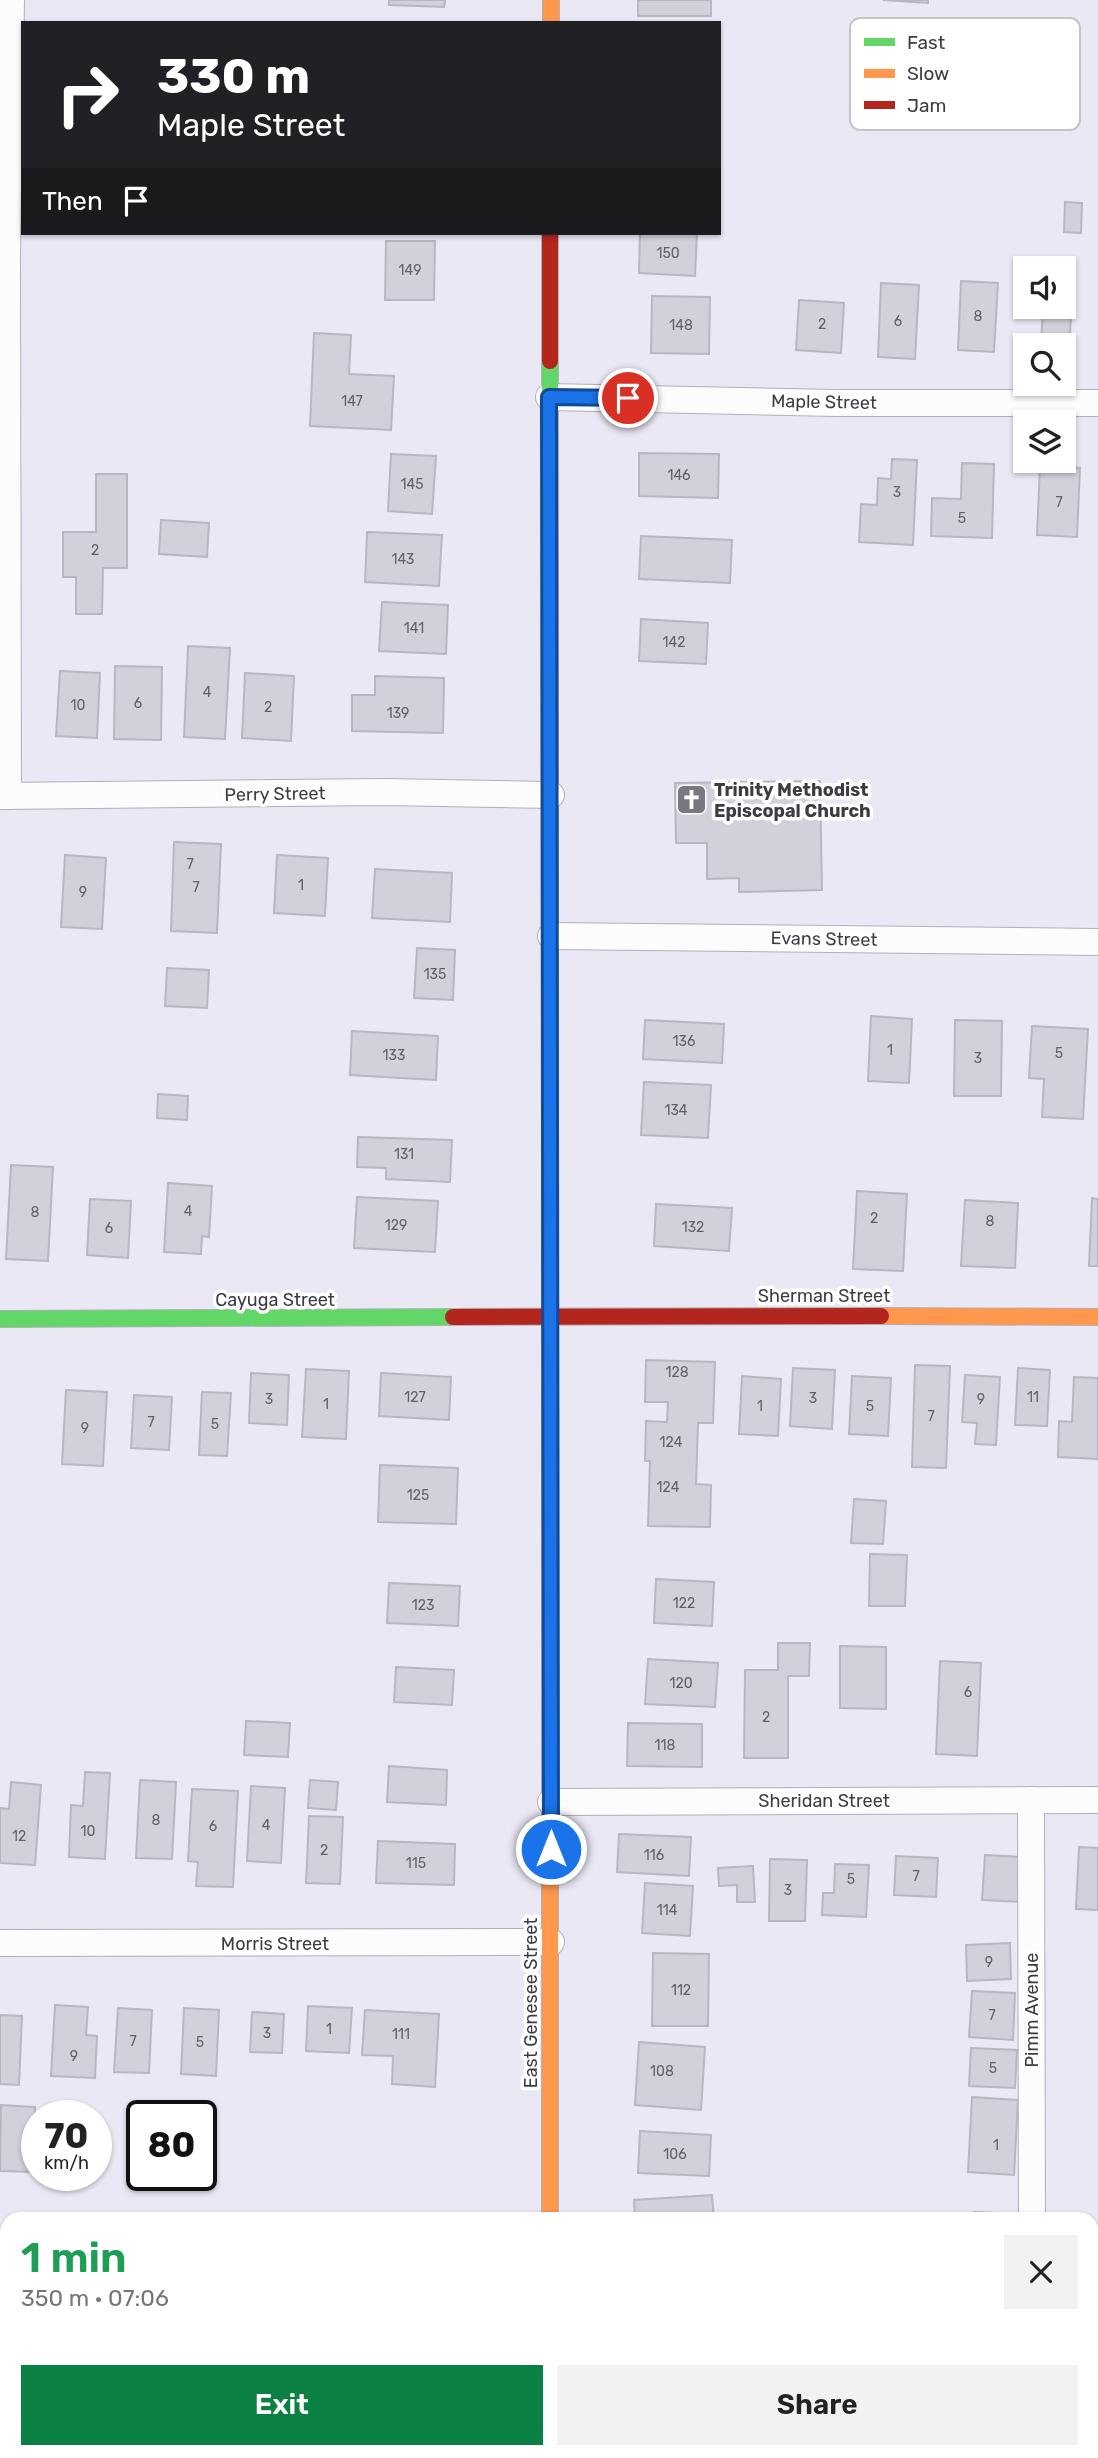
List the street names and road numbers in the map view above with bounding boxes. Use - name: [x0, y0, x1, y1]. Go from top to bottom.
- street label: Maple Street: [771, 390, 877, 414]
- street label: Perry Street: [224, 782, 326, 806]
- street label: Evans Street: [770, 927, 878, 951]
- street label: Sherman Street: [758, 1285, 890, 1307]
- street label: Cayuga Street: [215, 1289, 335, 1311]
- street label: Sheridan Street: [758, 1790, 890, 1812]
- street label: East Genesee Street: [520, 1918, 542, 2088]
- street label: Morris Street: [221, 1933, 329, 1955]
- street label: Pimm Avenue: [1021, 1953, 1043, 2067]

